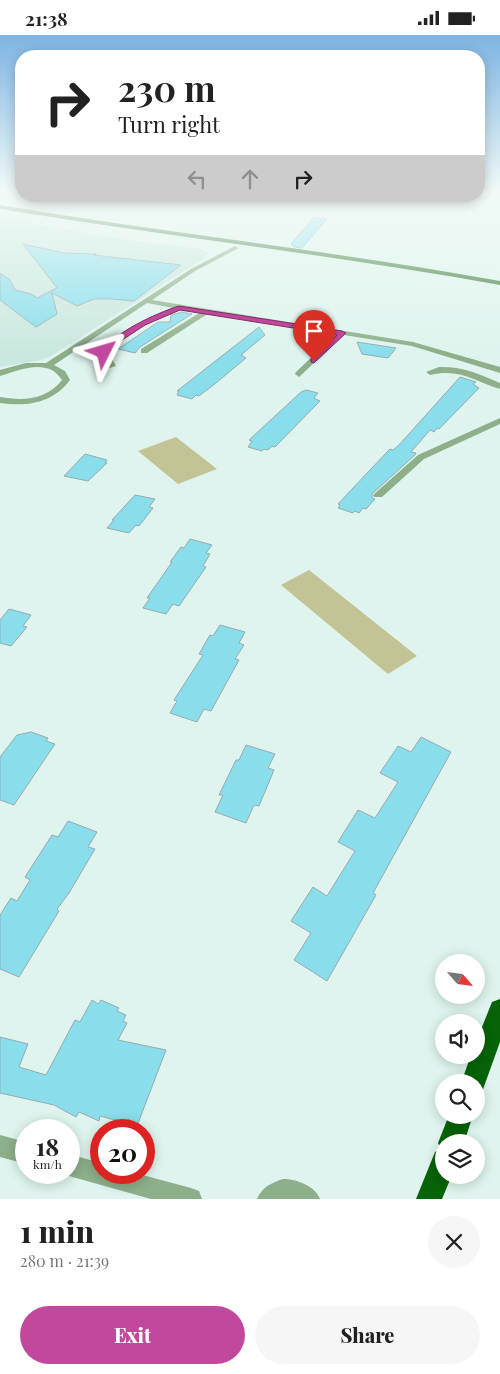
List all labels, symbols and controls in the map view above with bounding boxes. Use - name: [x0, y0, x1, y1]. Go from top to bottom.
- text: 21:38: [25, 5, 68, 31]
- text: 230 m: [118, 64, 216, 111]
- icon: right: [35, 70, 100, 135]
- text: Turn right: [118, 109, 220, 139]
- icon: left: [183, 165, 211, 193]
- icon: ahead: [236, 165, 264, 193]
- icon: right: [289, 165, 317, 193]
- pin: [293, 310, 335, 361]
- icon: arrive: [300, 317, 328, 345]
- position arrow: [77, 325, 129, 377]
- north arrow: [435, 954, 485, 1004]
- map controls: [435, 954, 485, 1184]
- button: sound: [435, 1014, 485, 1064]
- button: search: [435, 1074, 485, 1124]
- speed limit sign: 20: [90, 1119, 155, 1184]
- text: 18: [36, 1129, 59, 1162]
- button: layers: [435, 1134, 485, 1184]
- text: km/h: [33, 1156, 62, 1172]
- text: 1 min: [20, 1211, 94, 1251]
- button: close: [428, 1216, 480, 1268]
- text: 280 m · 21:39: [20, 1250, 109, 1271]
- button: Exit: [20, 1306, 245, 1364]
- button: Share: [255, 1306, 480, 1364]

